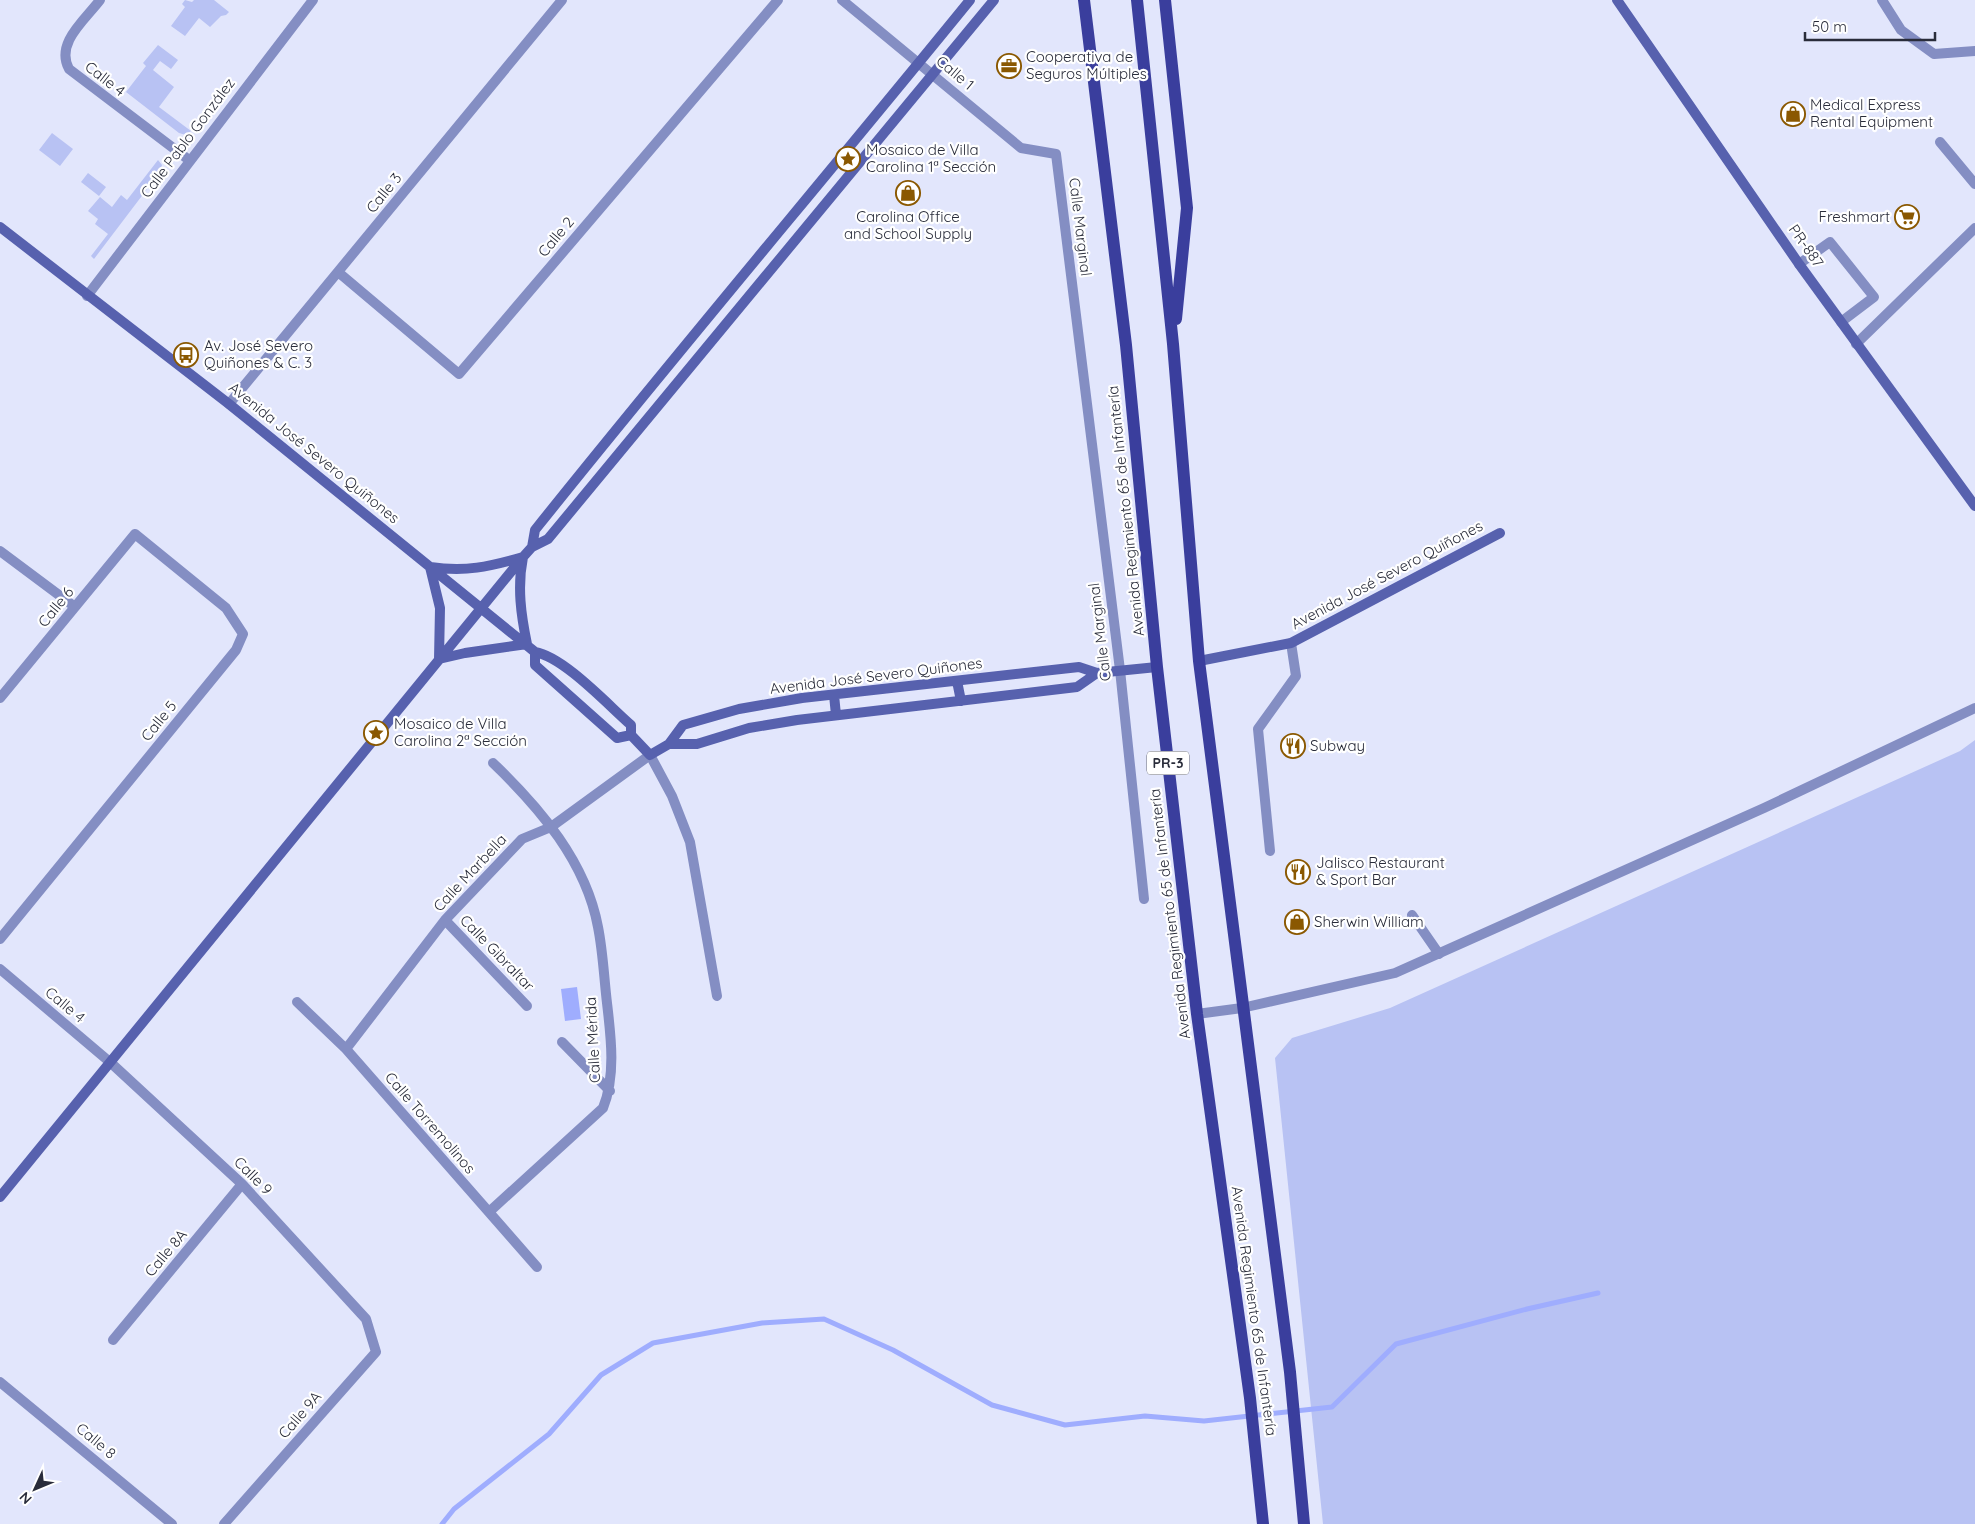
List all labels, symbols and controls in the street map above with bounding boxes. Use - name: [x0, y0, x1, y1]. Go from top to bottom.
- scale bar: [1805, 10, 1935, 42]
- text: 50 m: [1812, 17, 1847, 36]
- place label: Cooperativa de Seguros Múltiples: [1026, 47, 1147, 83]
- street label: Calle 1: [932, 51, 978, 94]
- office icon: Cooperativa de Seguros Múltiples: [996, 53, 1022, 79]
- street label: Calle 4: [81, 57, 129, 100]
- street label: Calle Pablo González: [136, 74, 239, 201]
- place label: Medical Express Rental Equipment: [1810, 95, 1933, 131]
- shop icon: Medical Express Rental Equipment: [1780, 101, 1806, 127]
- place label: Mosaico de Villa Carolina 1ª Sección: [866, 140, 996, 176]
- place icon: Mosaico de Villa Carolina 1ª Sección: [835, 146, 861, 172]
- street label: Calle 3: [362, 169, 406, 217]
- street label: Calle Marginal: [1065, 177, 1096, 277]
- shop icon: Carolina Office and School Supply: [895, 180, 921, 206]
- supermarket icon: Freshmart: [1894, 204, 1920, 230]
- place label: Carolina Office and School Supply: [844, 207, 972, 243]
- place label: Freshmart: [1819, 207, 1890, 226]
- street label: Calle 2: [533, 213, 578, 261]
- street label: PR-887: [1785, 220, 1828, 271]
- place label: Av. José Severo Quiñones & C. 3: [204, 336, 313, 372]
- bus stop icon: Av. José Severo Quiñones & C. 3: [173, 342, 199, 368]
- street label: Avenida José Severo Quiñones: [225, 378, 403, 527]
- street label: Avenida Regimiento 65 de Infantería: [1103, 385, 1148, 637]
- street label: Avenida José Severo Quiñones: [1288, 516, 1486, 633]
- street label: Calle Marginal: [1084, 582, 1115, 682]
- street label: Calle 6: [34, 583, 78, 631]
- street label: Avenida José Severo Quiñones: [769, 653, 983, 698]
- street label: Calle 5: [137, 697, 181, 745]
- place label: Mosaico de Villa Carolina 2ª Sección: [394, 714, 527, 750]
- place icon: Mosaico de Villa Carolina 2ª Sección: [363, 720, 389, 746]
- restaurant icon: Subway: [1280, 733, 1306, 759]
- place label: Subway: [1310, 736, 1365, 755]
- road number: PR-3: [1147, 751, 1189, 774]
- street label: Avenida Regimiento 65 de Infantería: [1145, 788, 1194, 1040]
- street label: Calle Marbella: [429, 830, 510, 915]
- place label: Jalisco Restaurant & Sport Bar: [1316, 853, 1445, 889]
- restaurant icon: Jalisco Restaurant & Sport Bar: [1285, 859, 1311, 885]
- shop icon: Sherwin William: [1284, 909, 1310, 935]
- street label: Calle Gibraltar: [456, 910, 539, 995]
- place label: Sherwin William: [1314, 912, 1424, 931]
- street label: Calle 4: [42, 983, 89, 1027]
- street label: Calle Mérida: [581, 996, 604, 1084]
- street label: Calle Torremolinos: [381, 1068, 480, 1177]
- street label: Calle 9: [230, 1152, 277, 1199]
- street label: Avenida Regimiento 65 de Infantería: [1228, 1185, 1281, 1437]
- street label: Calle 8A: [140, 1225, 191, 1280]
- street label: Calle 9A: [274, 1387, 325, 1442]
- street label: Calle 8: [72, 1418, 120, 1463]
- north arrow: [10, 1464, 60, 1514]
- text: N: [16, 1488, 36, 1508]

